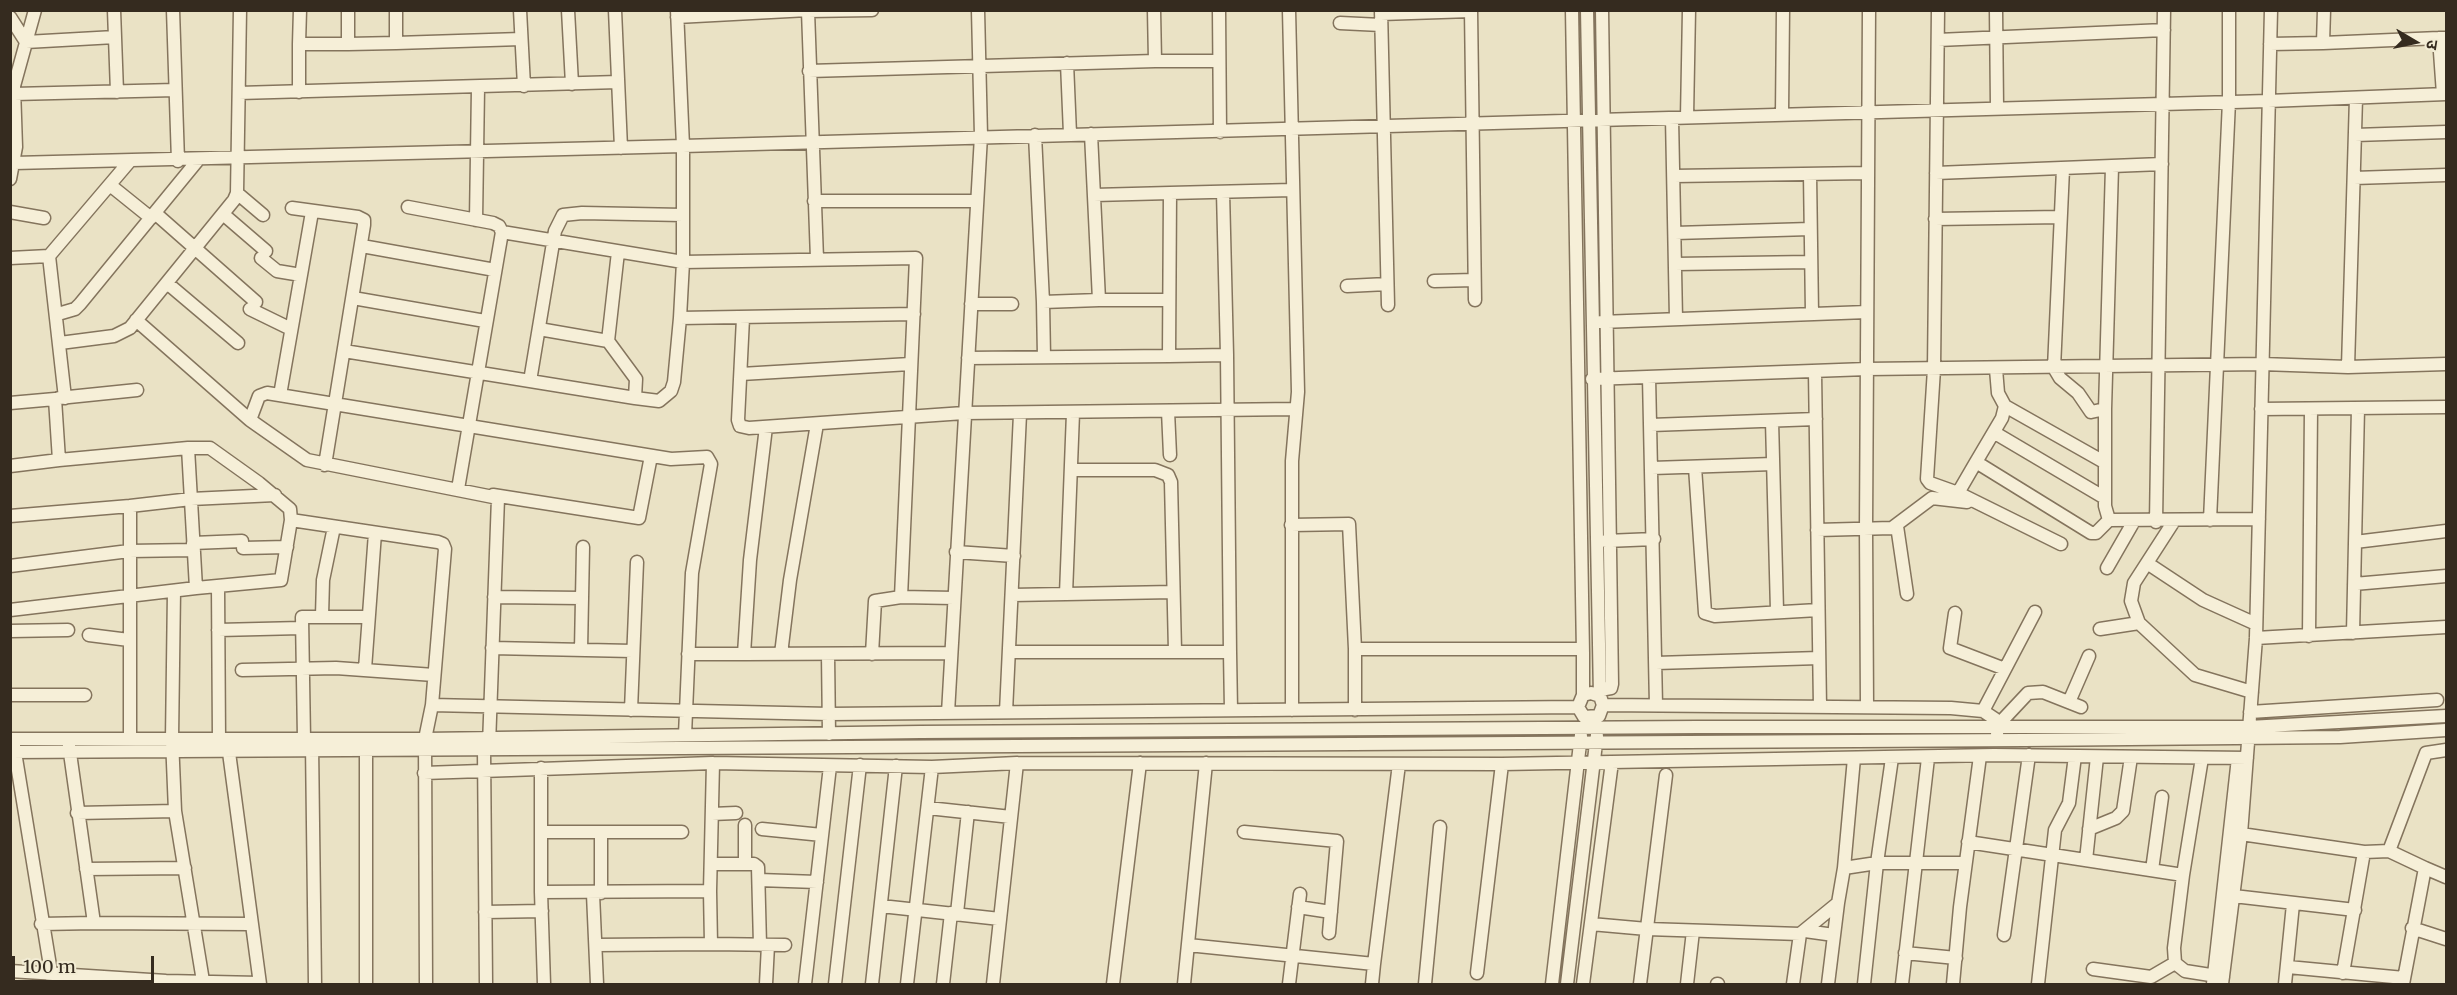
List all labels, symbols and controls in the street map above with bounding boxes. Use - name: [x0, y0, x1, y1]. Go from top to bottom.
- north arrow: [2385, 12, 2445, 72]
- text: उ: [2422, 39, 2443, 51]
- scale bar: [15, 944, 158, 982]
- text: 100 m: [23, 955, 76, 978]

